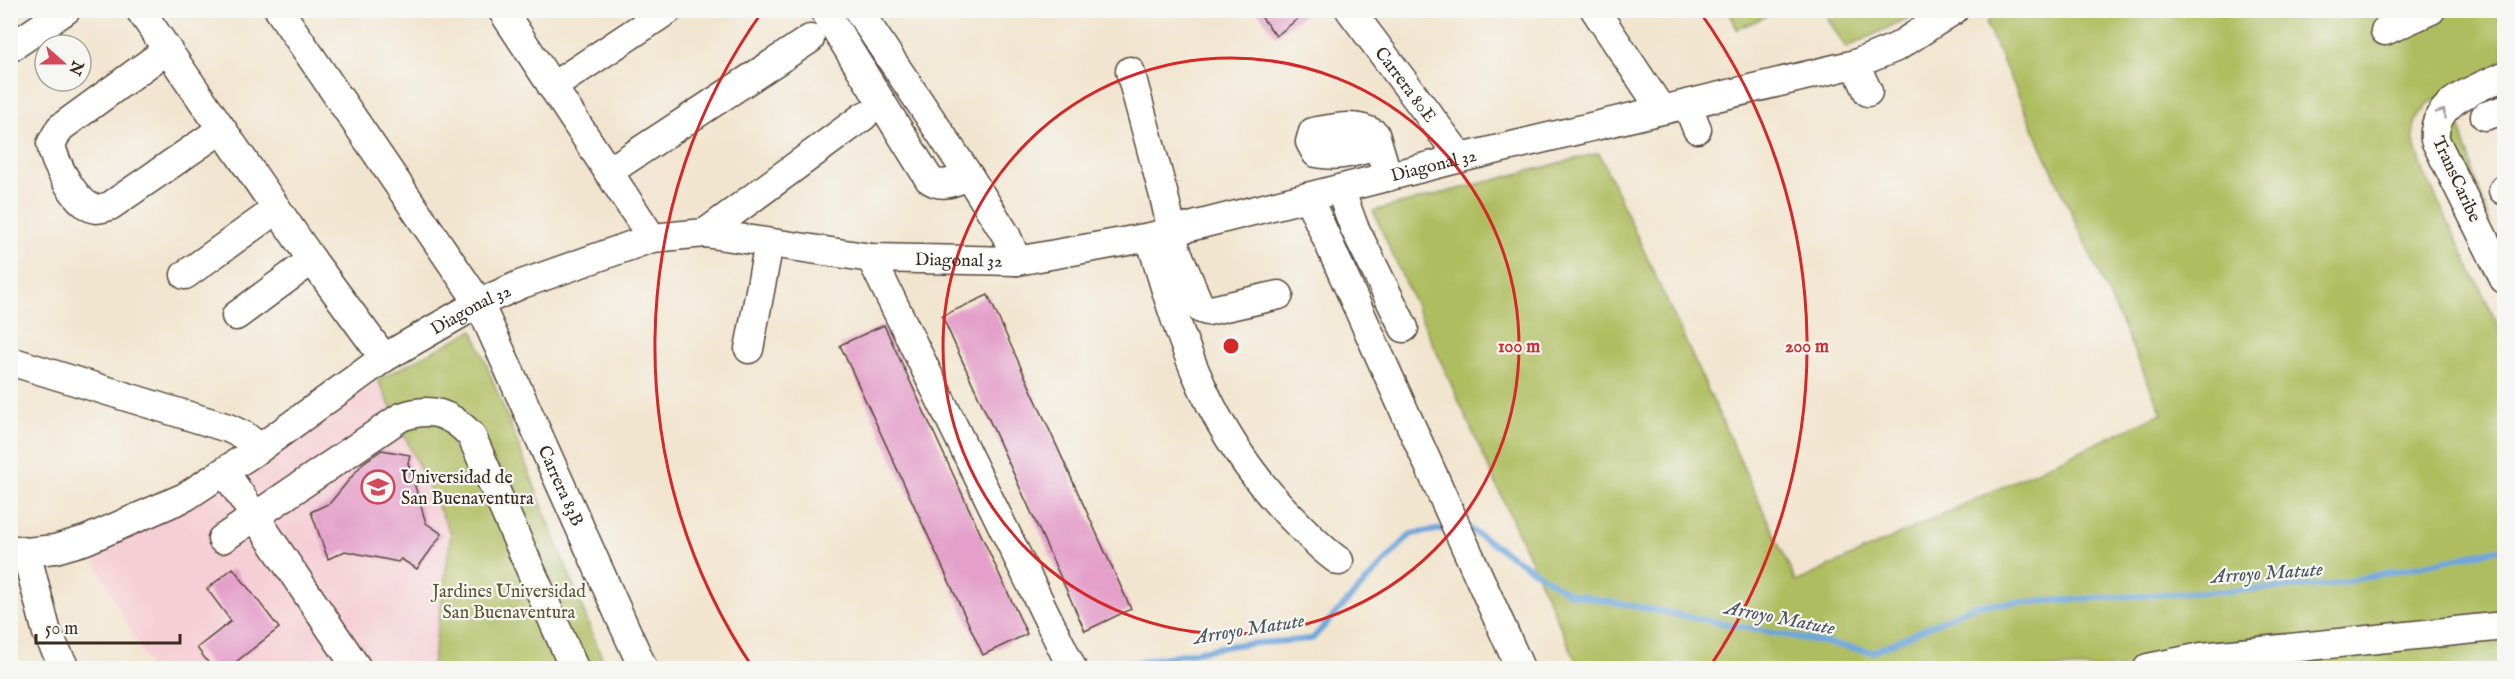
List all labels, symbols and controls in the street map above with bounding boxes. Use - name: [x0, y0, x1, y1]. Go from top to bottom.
- north arrow: [33, 33, 93, 93]
- street label: Carrera 80E: [1369, 43, 1440, 128]
- text: N: [63, 57, 87, 78]
- one-way arrow: [2435, 109, 2446, 120]
- street label: TransCaribe: [2426, 133, 2485, 226]
- street label: Diagonal 32: [1389, 145, 1479, 188]
- street label: Diagonal 32: [915, 249, 1003, 274]
- street label: Diagonal 32: [427, 280, 515, 341]
- centre of rings: [1221, 336, 1241, 356]
- text: 100 m: [1498, 336, 1540, 359]
- text: 200 m: [1785, 336, 1829, 359]
- street label: Carrera 83B: [532, 442, 588, 530]
- place label: Universidad de San Buenaventura: [401, 467, 534, 511]
- school or university icon: Universidad de San Buenaventura: [360, 469, 396, 505]
- water label: Arroyo Matute: [2209, 557, 2324, 590]
- park label: Jardines Universidad San Buenaventura: [430, 581, 586, 625]
- water label: Arroyo Matute: [1721, 595, 1837, 641]
- scale bar: [36, 607, 180, 645]
- water label: Arroyo Matute: [1190, 608, 1307, 651]
- text: 50 m: [45, 618, 78, 641]

